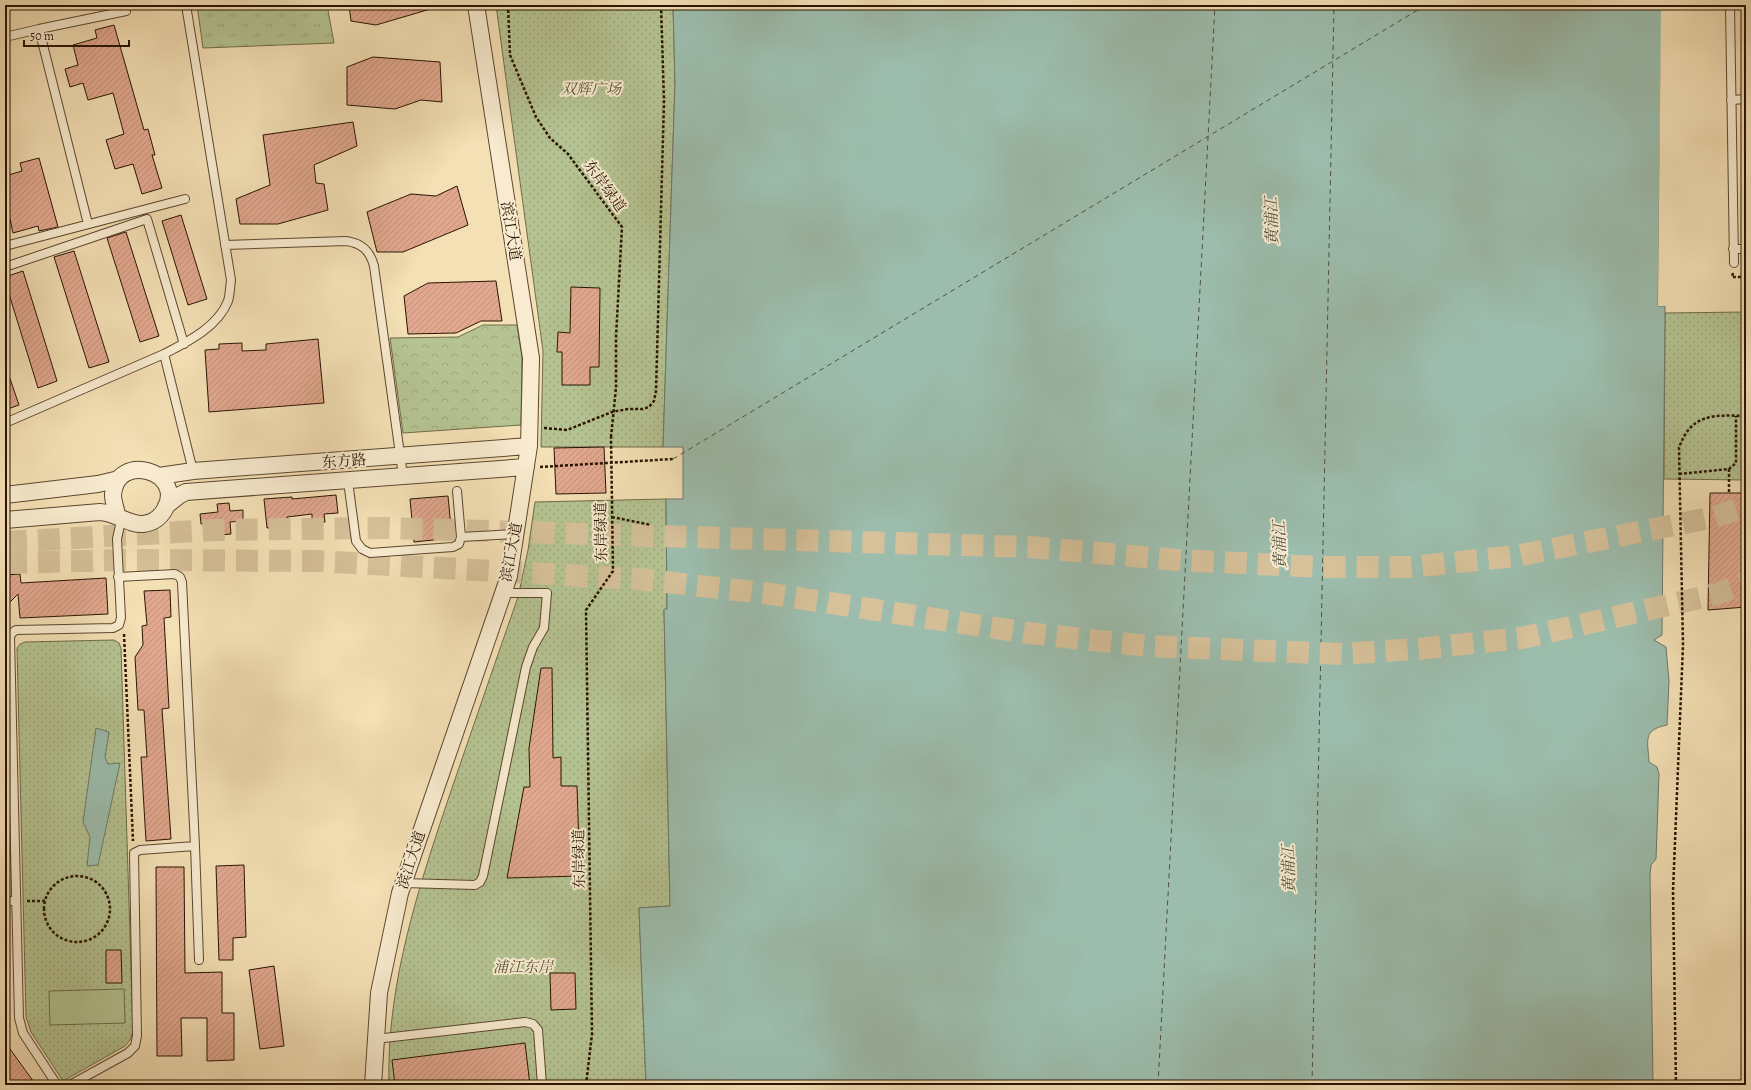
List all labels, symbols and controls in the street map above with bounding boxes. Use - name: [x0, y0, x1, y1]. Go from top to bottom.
- scale bar: [24, 22, 129, 48]
- text: 50 m: [30, 28, 54, 44]
- park label: 双辉广场: [561, 79, 623, 99]
- street label: 东岸绿道: [579, 156, 631, 216]
- water label: 黄浦江: [1260, 195, 1284, 245]
- street label: 滨江大道: [496, 200, 526, 262]
- street label: 东方路: [321, 449, 367, 473]
- street label: 东岸绿道: [590, 502, 612, 562]
- water label: 黄浦江: [1268, 519, 1292, 569]
- street label: 滨江大道: [495, 521, 527, 583]
- street label: 滨江大道: [392, 828, 430, 892]
- street label: 东岸绿道: [568, 829, 590, 889]
- water label: 黄浦江: [1277, 843, 1301, 893]
- park label: 浦江东岸: [493, 957, 555, 977]

